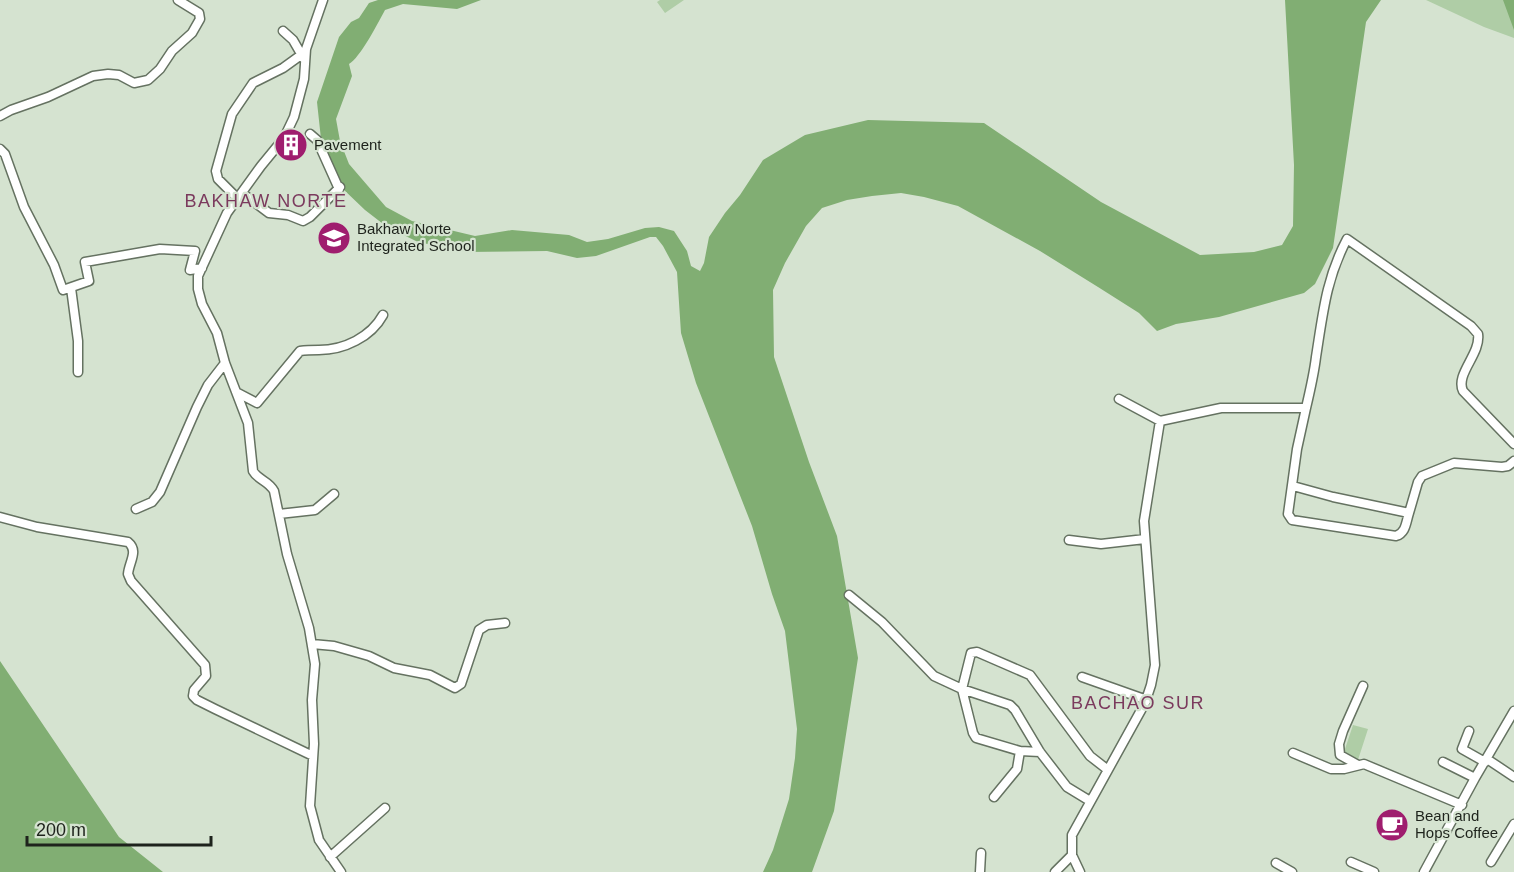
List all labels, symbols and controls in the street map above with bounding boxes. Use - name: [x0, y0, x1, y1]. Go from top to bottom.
- building icon: Pavement: [273, 127, 309, 163]
- place label: Pavement: [314, 136, 382, 153]
- district label: BAKHAW NORTE: [184, 191, 348, 211]
- school or university icon: Bakhaw Norte Integrated School: [316, 220, 352, 256]
- place label: Bakhaw Norte Integrated School: [357, 220, 475, 254]
- district label: BACHAO SUR: [1071, 693, 1205, 713]
- cafe icon: Bean and Hops Coffee: [1374, 807, 1410, 843]
- place label: Bean and Hops Coffee: [1415, 807, 1498, 841]
- scale bar: [27, 809, 212, 847]
- text: 200 m: [36, 820, 86, 840]

